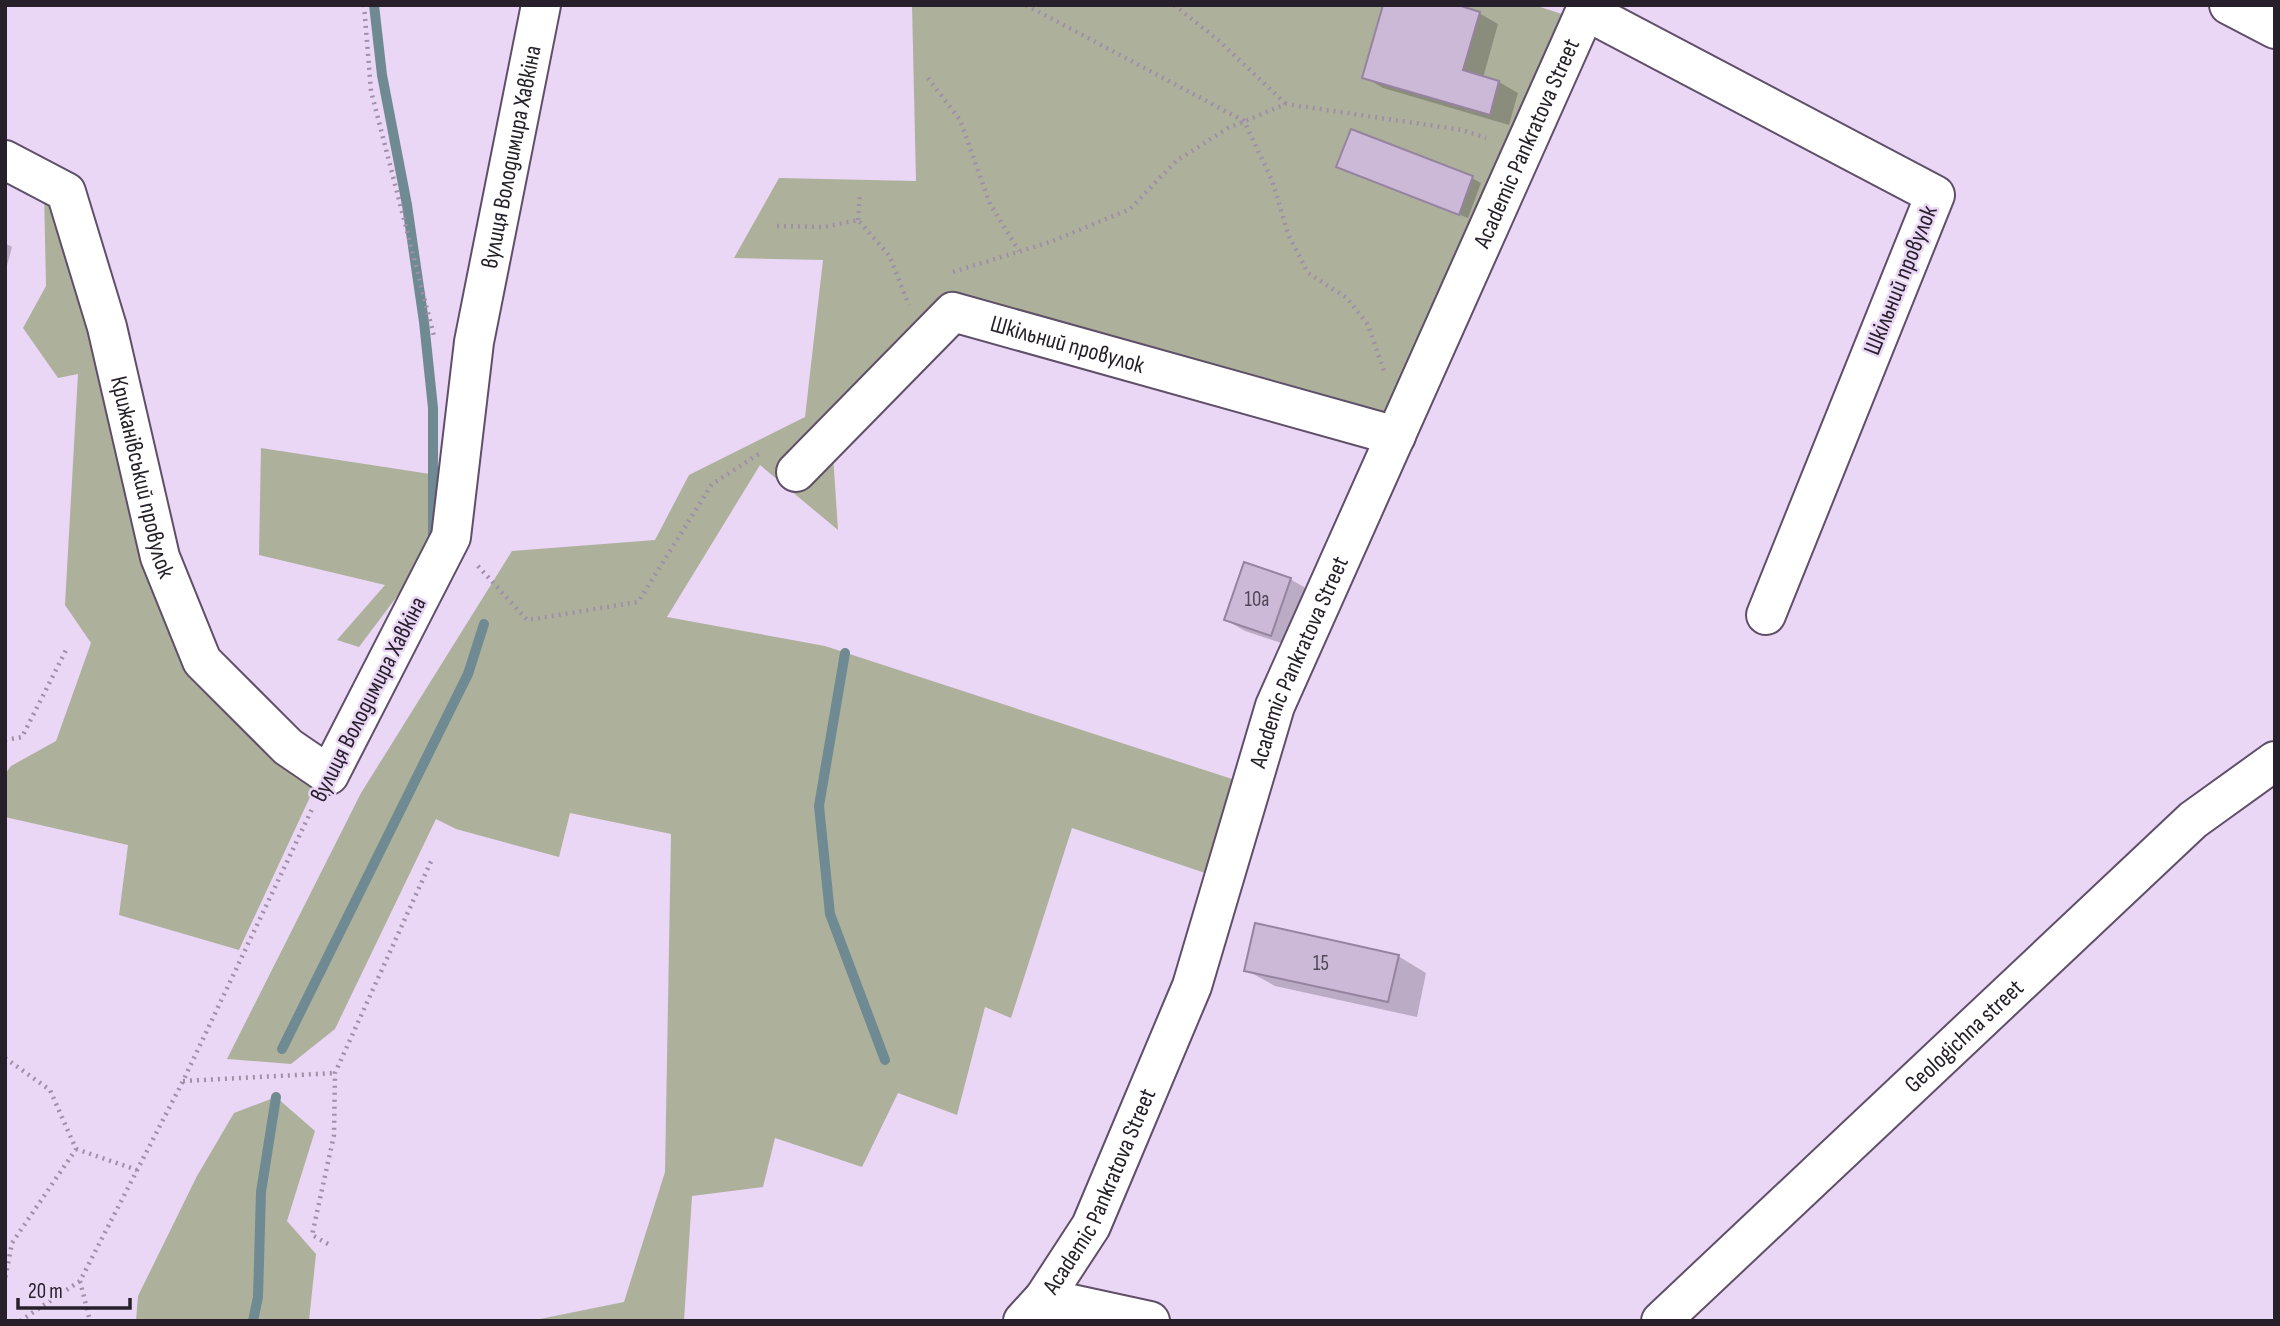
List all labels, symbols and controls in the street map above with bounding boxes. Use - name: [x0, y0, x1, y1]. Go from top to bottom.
- street label: Academic Pankratova Street: [1467, 34, 1586, 253]
- street label: вулиця Володимира Хавкіна: [475, 43, 548, 271]
- street label: Шкільний провулок: [1857, 201, 1944, 359]
- street label: Шкільний провулок: [987, 309, 1148, 380]
- street label: Крижанівський провулок: [104, 373, 181, 583]
- street label: Academic Pankratova Street: [1243, 552, 1355, 772]
- house number: 10а: [1245, 587, 1269, 612]
- street label: вулиця Володимира Хавкіна: [304, 592, 433, 807]
- house number: 15: [1313, 951, 1329, 976]
- street label: Geologichna street: [1899, 973, 2030, 1099]
- street label: Academic Pankratova Street: [1036, 1084, 1162, 1300]
- scale bar: [18, 1266, 130, 1310]
- text: 20 m: [28, 1279, 63, 1304]

